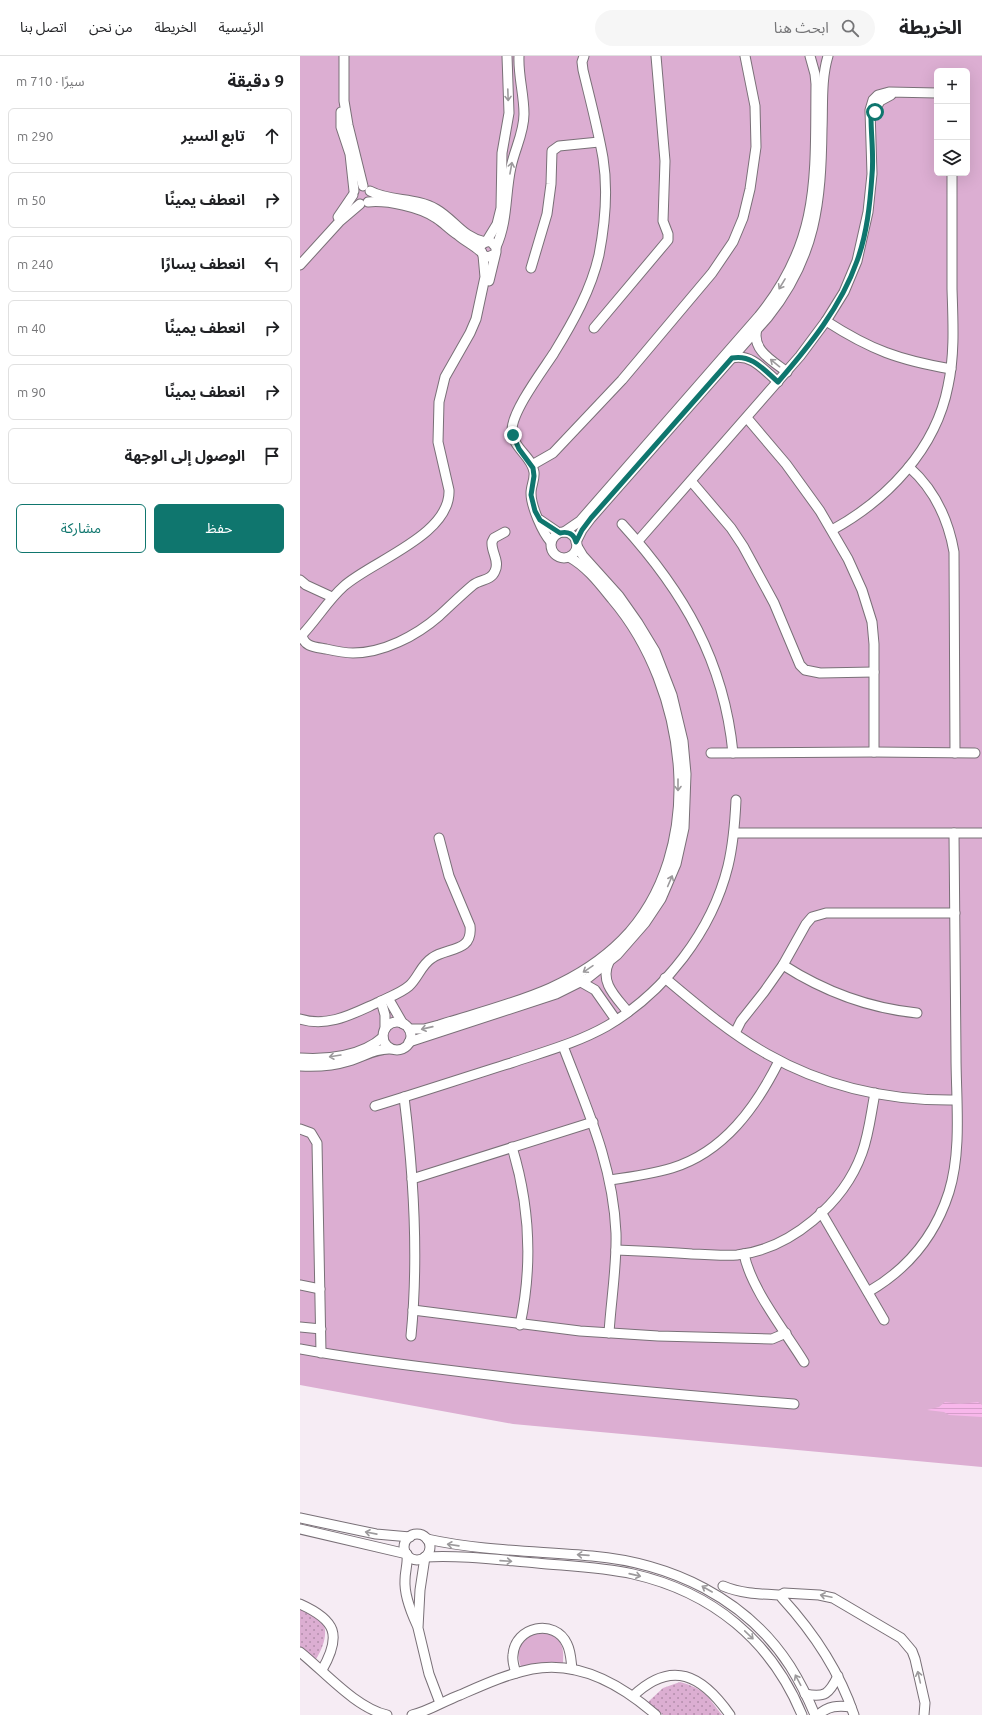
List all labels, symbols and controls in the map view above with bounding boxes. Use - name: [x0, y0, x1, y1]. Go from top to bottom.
- search box: [595, 10, 875, 46]
- text: الخريطة: [899, 16, 962, 38]
- icon: search: [839, 17, 861, 39]
- text: اتصل بنا: [20, 19, 67, 35]
- text: من نحن: [89, 19, 133, 35]
- text: الخريطة: [155, 19, 197, 35]
- text: الرئيسية: [219, 19, 264, 35]
- text: ابحث هنا: [774, 19, 829, 36]
- map controls: [934, 68, 970, 176]
- button: +: [934, 68, 970, 104]
- text: 9 دقيقة: [228, 71, 284, 90]
- text: سيرًا · 710 m: [16, 74, 84, 88]
- one-way arrow: [505, 88, 512, 101]
- route start: [866, 103, 884, 121]
- button: −: [934, 104, 970, 140]
- icon: ahead: [261, 125, 283, 147]
- text: تابع السير: [181, 127, 245, 144]
- text: 290 m: [17, 129, 53, 143]
- button: layers: [934, 140, 970, 176]
- one-way arrow: [507, 162, 515, 175]
- icon: right: [261, 189, 283, 211]
- text: انعطف يمينًا: [165, 191, 245, 208]
- text: 50 m: [17, 193, 46, 207]
- icon: left: [261, 253, 283, 275]
- text: انعطف يسارًا: [161, 255, 245, 272]
- text: 240 m: [17, 257, 53, 271]
- one-way arrow: [778, 278, 786, 289]
- icon: right: [261, 317, 283, 339]
- text: انعطف يمينًا: [165, 319, 245, 336]
- text: 40 m: [17, 321, 46, 335]
- one-way arrow: [769, 358, 780, 367]
- icon: right: [261, 381, 283, 403]
- text: انعطف يمينًا: [165, 383, 245, 400]
- text: 90 m: [17, 385, 46, 399]
- route end: [504, 426, 522, 444]
- icon: arrive: [261, 445, 283, 467]
- text: الوصول إلى الوجهة: [125, 447, 245, 464]
- button: مشاركة: [16, 504, 146, 553]
- button: حفظ: [154, 504, 284, 553]
- one-way arrow: [674, 778, 682, 791]
- one-way arrow: [667, 875, 674, 887]
- one-way arrow: [583, 965, 594, 973]
- one-way arrow: [421, 1025, 434, 1033]
- one-way arrow: [329, 1053, 342, 1061]
- one-way arrow: [365, 1529, 378, 1537]
- one-way arrow: [447, 1540, 460, 1548]
- one-way arrow: [577, 1552, 590, 1559]
- one-way arrow: [499, 1557, 512, 1565]
- one-way arrow: [629, 1571, 642, 1579]
- one-way arrow: [701, 1585, 713, 1593]
- one-way arrow: [820, 1592, 833, 1600]
- one-way arrow: [744, 1630, 754, 1640]
- one-way arrow: [915, 1671, 923, 1684]
- one-way arrow: [794, 1674, 801, 1686]

